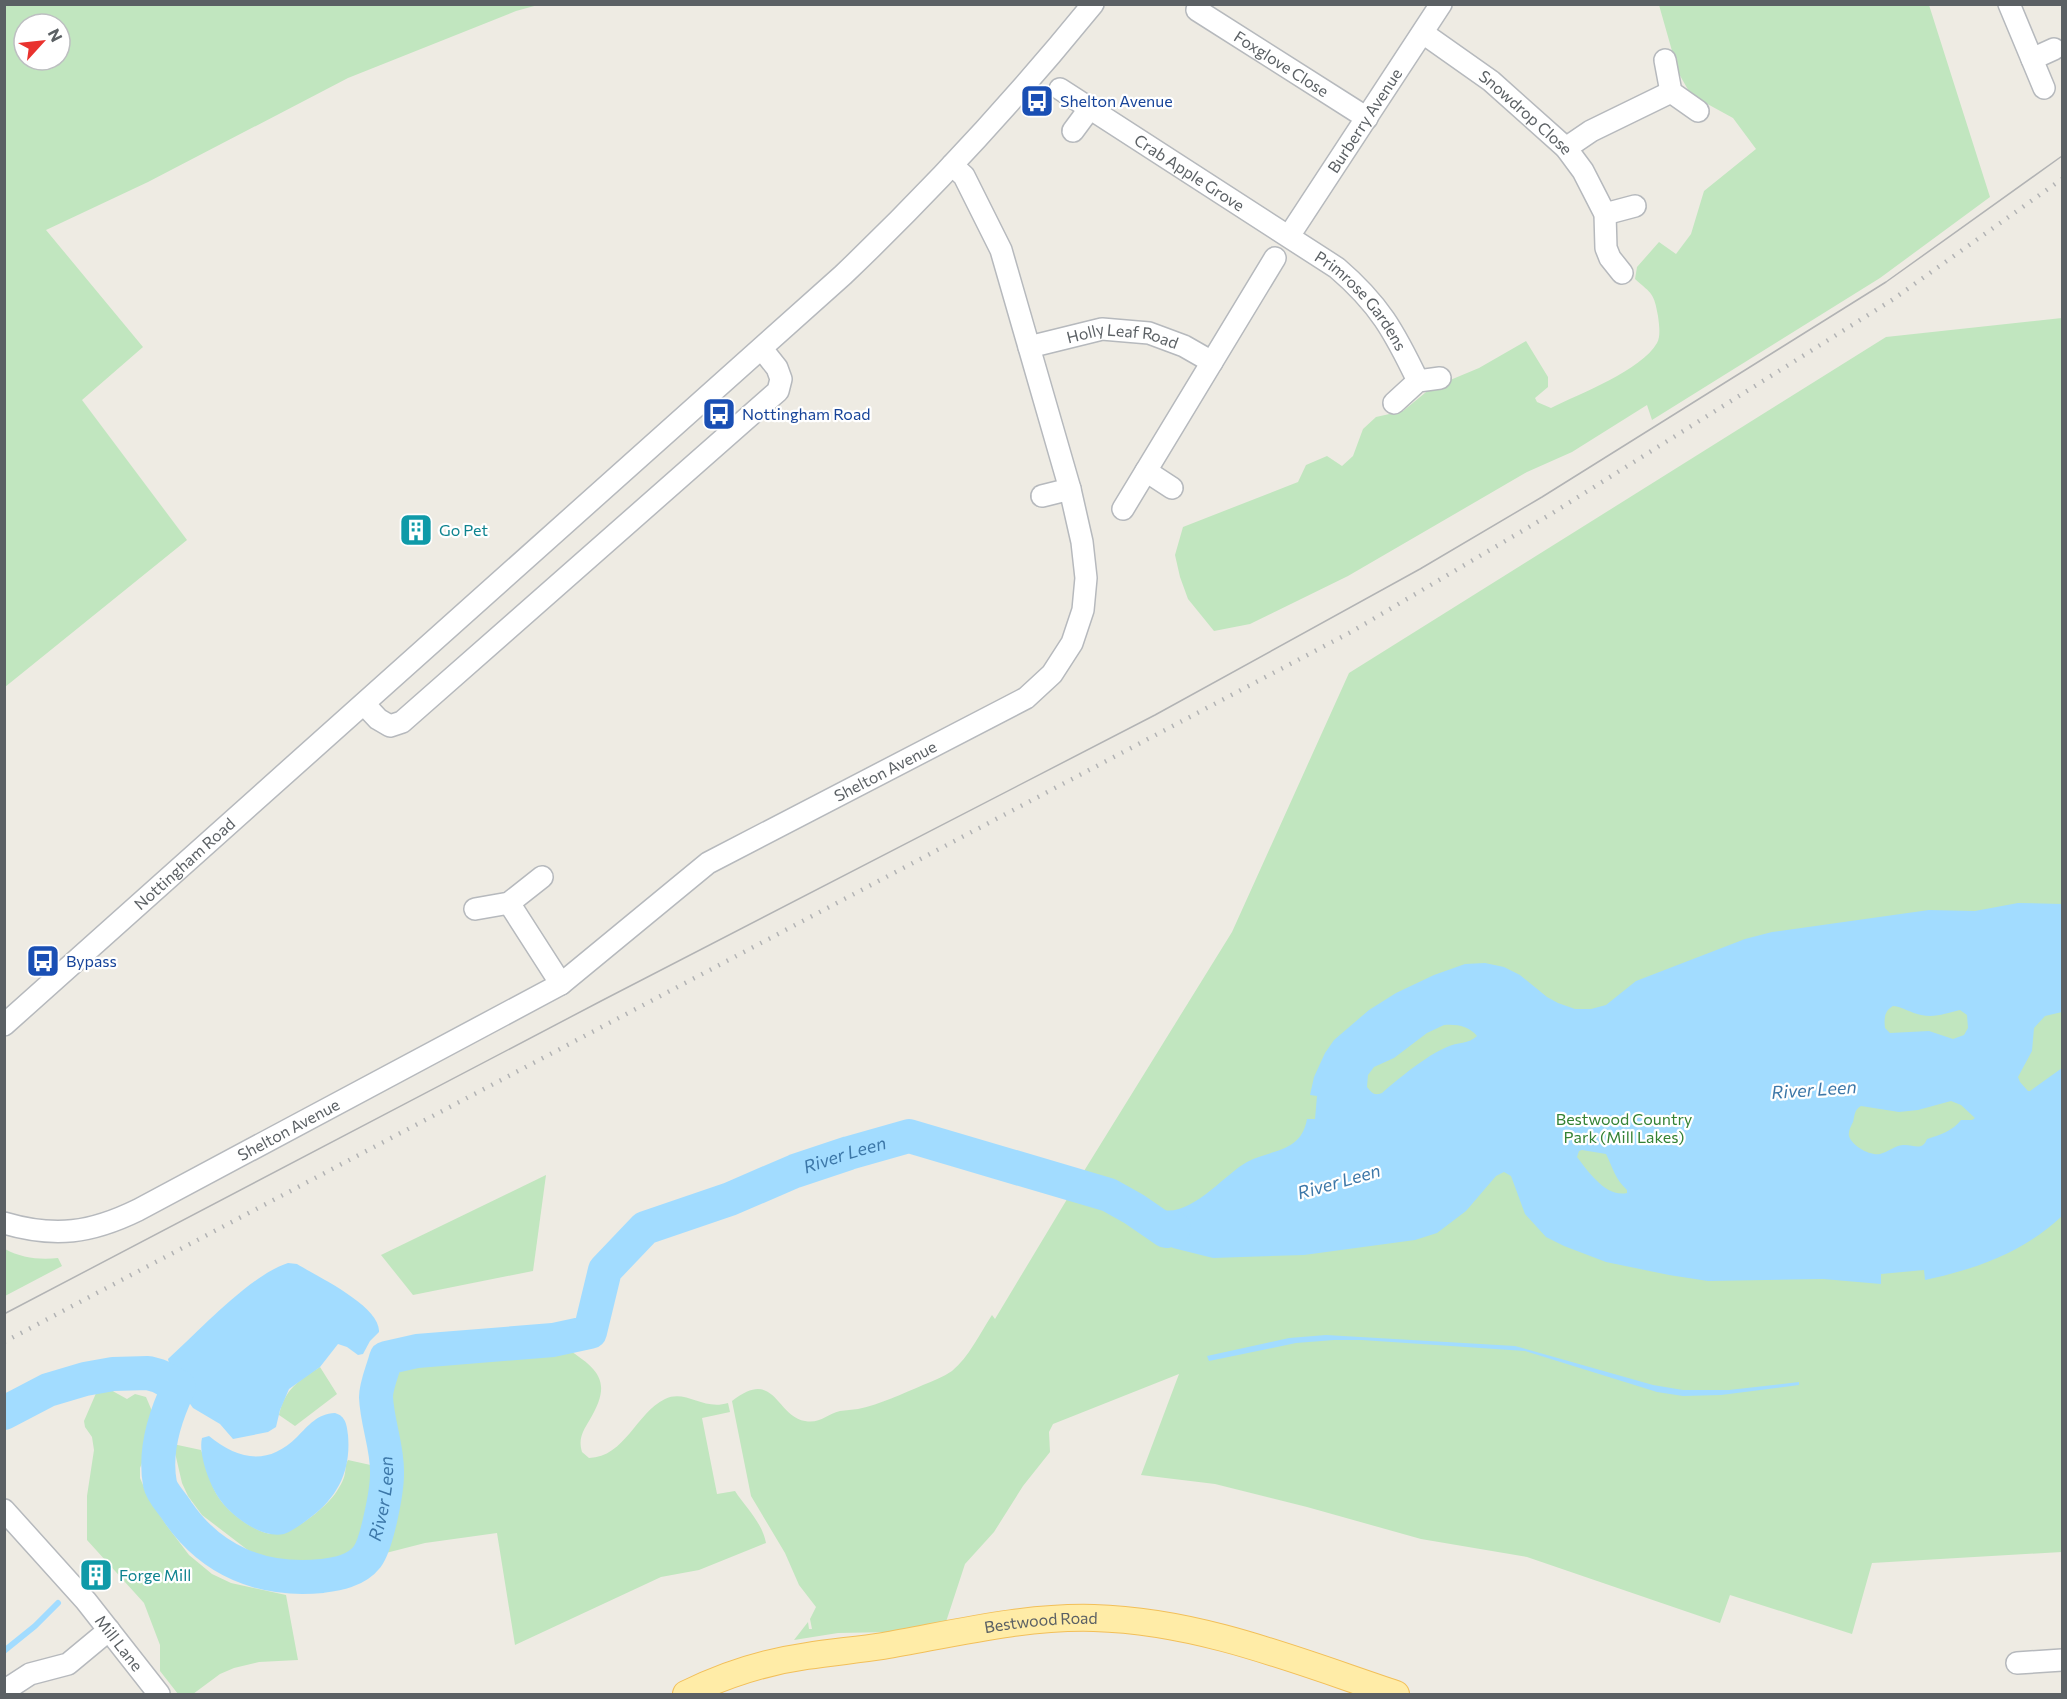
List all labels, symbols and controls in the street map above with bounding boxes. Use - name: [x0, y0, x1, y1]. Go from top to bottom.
- north arrow: [12, 12, 72, 72]
- text: N: [45, 25, 67, 45]
- street label: Foxglove Close: [1231, 26, 1332, 100]
- street label: Burberry Avenue: [1323, 64, 1405, 176]
- street label: Snowdrop Close: [1476, 66, 1577, 158]
- bus stop icon: Shelton Avenue: [1019, 83, 1055, 119]
- place label: Shelton Avenue: [1060, 91, 1173, 110]
- street label: Crab Apple Grove: [1131, 130, 1248, 215]
- street label: Primrose Gardens: [1312, 246, 1411, 353]
- street label: Holly Leaf Road: [1065, 319, 1181, 352]
- bus stop icon: Nottingham Road: [701, 396, 737, 432]
- place label: Nottingham Road: [742, 404, 871, 423]
- building icon: Go Pet: [398, 512, 434, 548]
- place label: Go Pet: [439, 520, 488, 539]
- street label: Shelton Avenue: [831, 736, 939, 805]
- street label: Nottingham Road: [130, 813, 238, 913]
- bus stop icon: Bypass: [25, 943, 61, 979]
- place label: Bypass: [66, 951, 117, 970]
- water label: River Leen: [1771, 1075, 1857, 1103]
- street label: Shelton Avenue: [234, 1094, 342, 1164]
- park label: Bestwood Country Park (Mill Lakes): [1556, 1109, 1692, 1146]
- water label: River Leen: [800, 1131, 888, 1177]
- water label: River Leen: [1295, 1159, 1383, 1203]
- water label: River Leen: [363, 1455, 397, 1543]
- building icon: Forge Mill: [78, 1557, 114, 1593]
- place label: Forge Mill: [119, 1565, 191, 1584]
- street label: Bestwood Road: [983, 1608, 1098, 1636]
- street label: Mill Lane: [92, 1611, 147, 1675]

